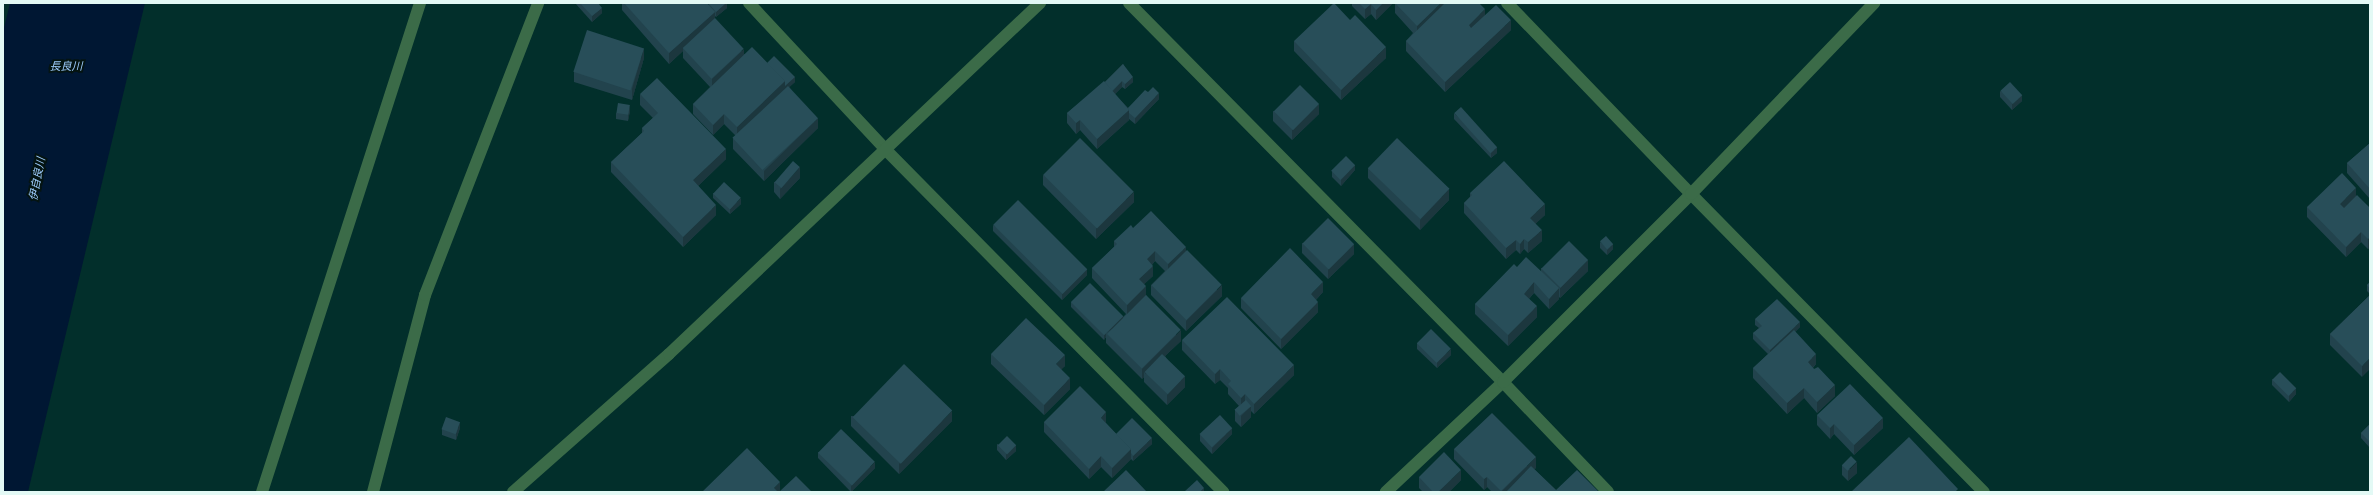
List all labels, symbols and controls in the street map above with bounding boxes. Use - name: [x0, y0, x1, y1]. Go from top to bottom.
- water label: 長良川: [50, 59, 82, 73]
- water label: 伊自良川: [26, 156, 48, 202]

